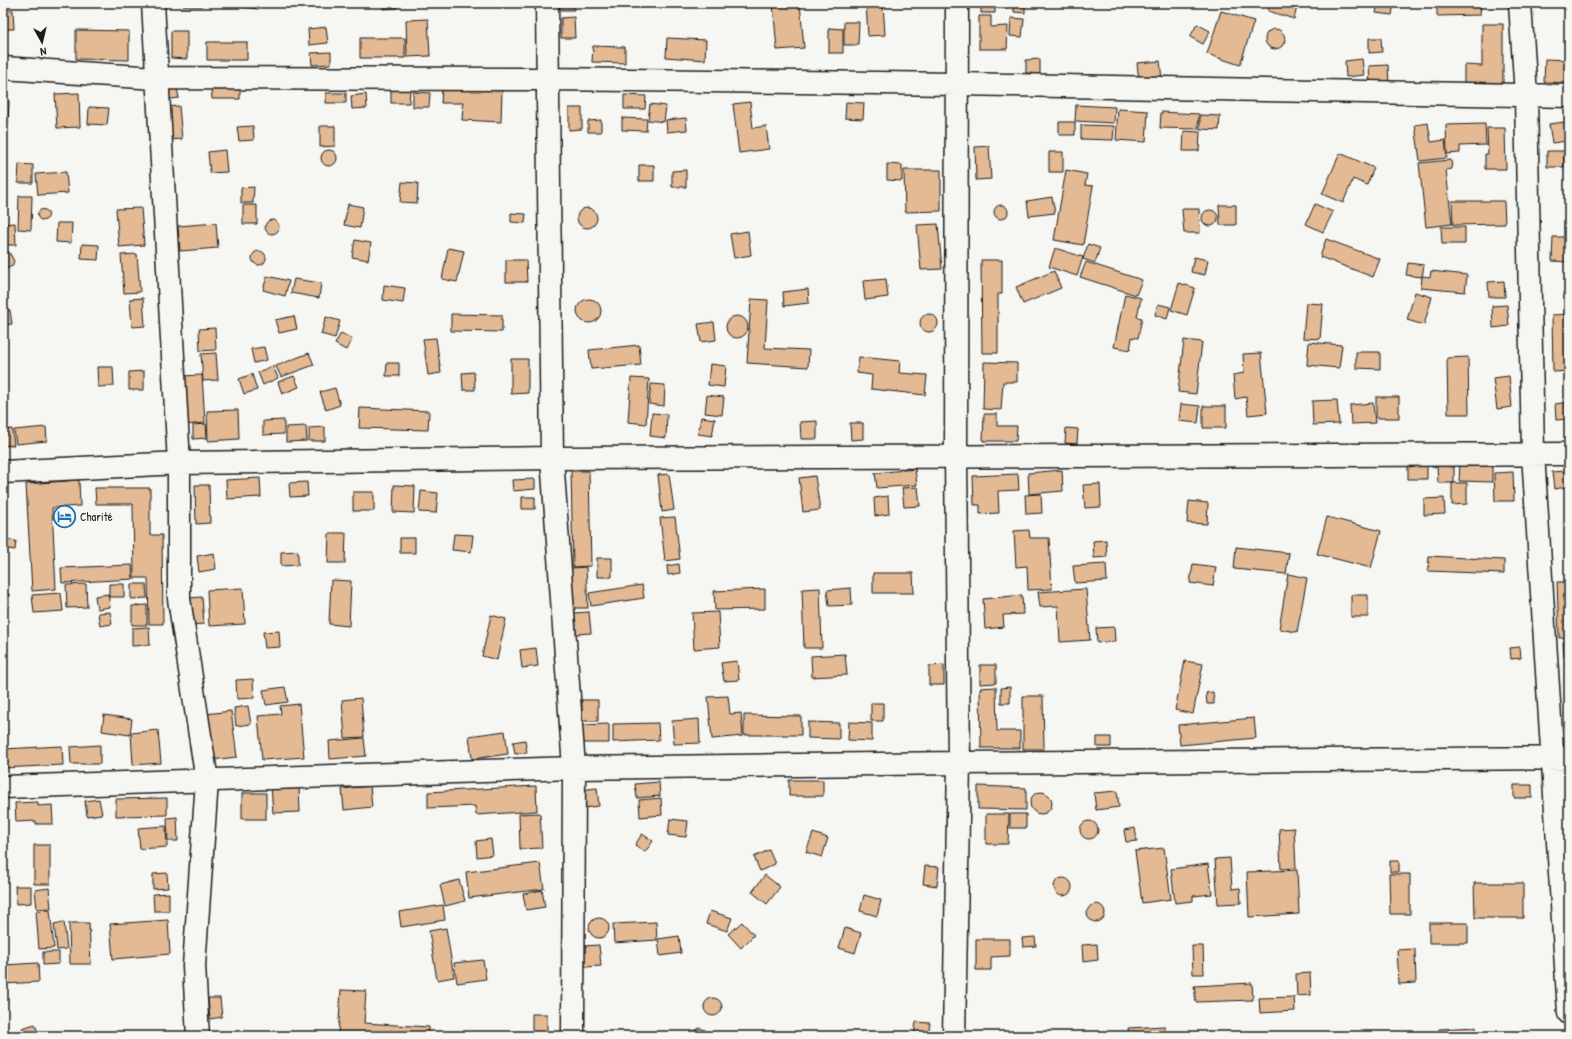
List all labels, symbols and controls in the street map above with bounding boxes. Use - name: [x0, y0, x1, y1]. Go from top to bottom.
- north arrow: [22, 22, 62, 62]
- text: N: [39, 45, 47, 59]
- hotel icon: Charité: [51, 504, 77, 530]
- place label: Charité: [80, 508, 113, 525]

